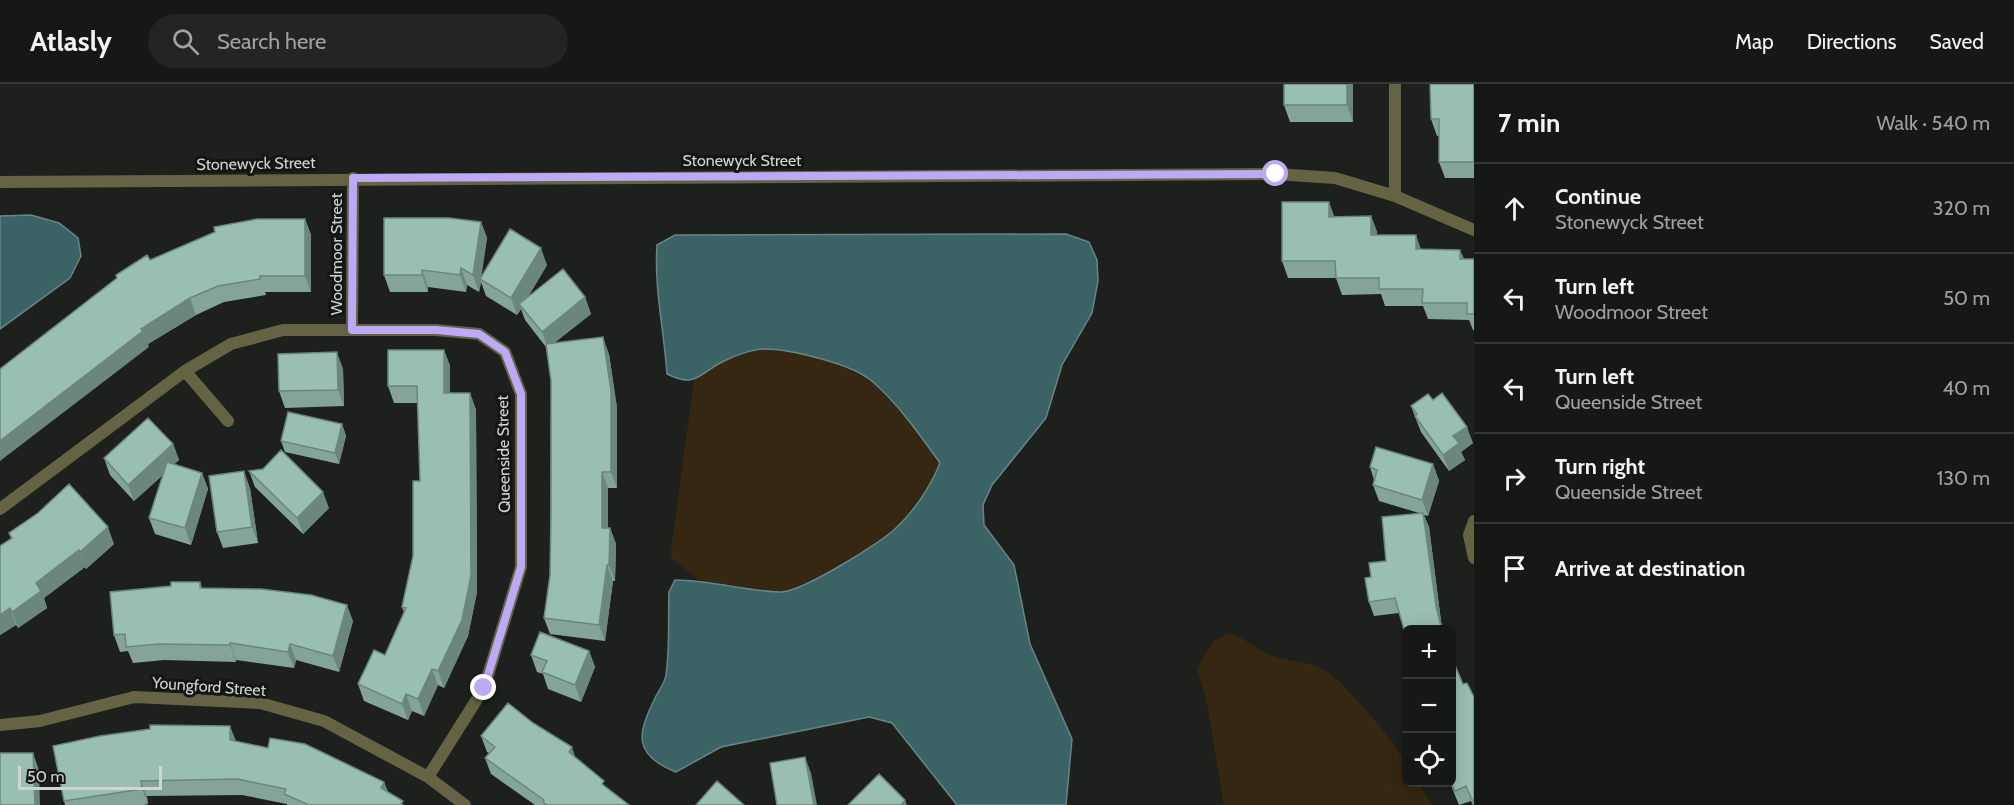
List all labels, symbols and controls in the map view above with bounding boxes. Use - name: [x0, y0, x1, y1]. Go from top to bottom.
- search box: [148, 14, 568, 68]
- text: Atlasly: [30, 24, 112, 58]
- icon: search: [169, 25, 202, 58]
- text: Search here: [217, 28, 326, 55]
- text: Map: [1735, 29, 1774, 54]
- text: Directions: [1807, 29, 1896, 54]
- text: Saved: [1929, 29, 1984, 54]
- text: 7 min: [1498, 107, 1560, 139]
- text: Walk · 540 m: [1876, 111, 1990, 135]
- street label: Stonewyck Street: [682, 151, 802, 170]
- street label: Stonewyck Street: [196, 153, 316, 174]
- route start: [1262, 160, 1288, 186]
- text: Continue: [1555, 183, 1641, 210]
- street label: Woodmoor Street: [327, 192, 346, 315]
- icon: ahead: [1498, 192, 1531, 225]
- text: 320 m: [1933, 196, 1990, 220]
- text: Stonewyck Street: [1555, 210, 1704, 234]
- text: Turn left: [1555, 273, 1634, 300]
- icon: left: [1498, 282, 1531, 315]
- text: 50 m: [1943, 286, 1990, 310]
- text: Woodmoor Street: [1555, 300, 1708, 324]
- text: Turn left: [1555, 363, 1634, 390]
- icon: left: [1498, 372, 1531, 405]
- text: 40 m: [1942, 376, 1990, 400]
- text: Queenside Street: [1555, 390, 1702, 414]
- street label: Queenside Street: [493, 394, 514, 513]
- text: Turn right: [1555, 453, 1645, 480]
- icon: right: [1498, 462, 1531, 495]
- text: 130 m: [1937, 466, 1990, 490]
- text: Queenside Street: [1555, 480, 1702, 504]
- icon: arrive: [1498, 552, 1531, 585]
- text: Arrive at destination: [1555, 555, 1745, 582]
- map controls: [1402, 625, 1456, 787]
- button: +: [1402, 625, 1456, 679]
- street label: Youngford Street: [150, 673, 267, 700]
- route end: [470, 674, 496, 700]
- button: −: [1402, 679, 1456, 733]
- button: locate: [1402, 733, 1456, 787]
- scale bar: [18, 763, 162, 790]
- text: 50 m: [27, 767, 64, 786]

